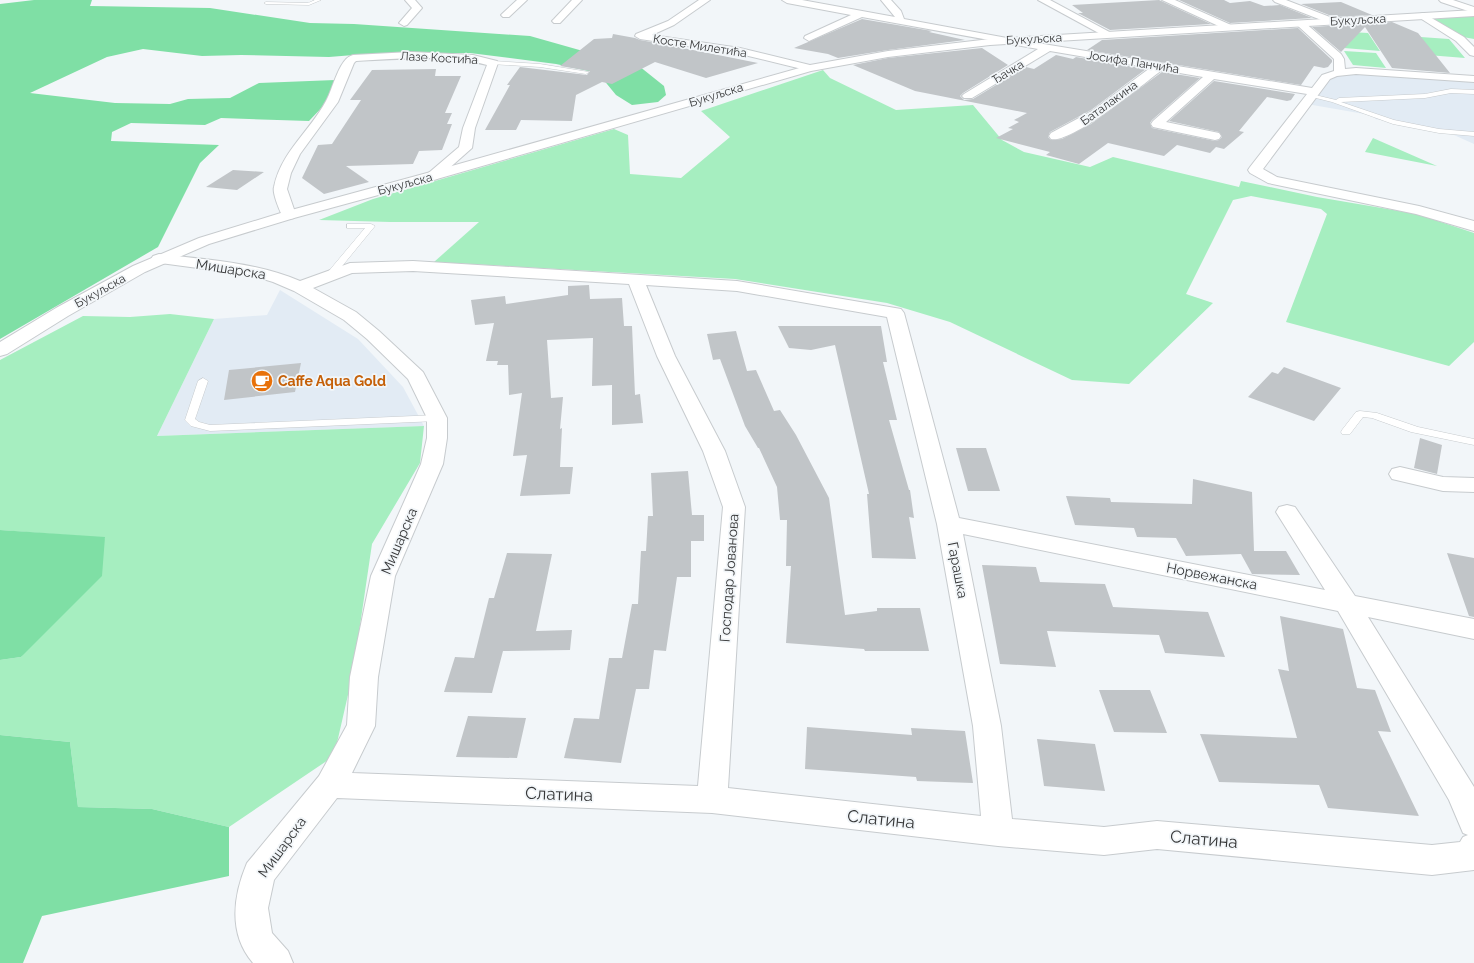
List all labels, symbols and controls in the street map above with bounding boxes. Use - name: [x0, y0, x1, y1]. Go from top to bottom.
- street label: Букуљска: [1330, 12, 1386, 28]
- street label: Букуљска: [1006, 31, 1062, 47]
- street label: Косте Милетића: [652, 32, 748, 60]
- street label: Јосифа Панчића: [1086, 48, 1180, 76]
- street label: Лазе Костића: [400, 49, 478, 67]
- street label: Ђачка: [990, 57, 1026, 87]
- street label: Баталакина: [1078, 78, 1140, 128]
- street label: Букуљска: [687, 80, 745, 110]
- street label: Букуљска: [376, 170, 434, 198]
- street label: Мишарска: [195, 256, 267, 282]
- street label: Букуљска: [72, 271, 128, 311]
- cafe icon: Caffe Aqua Gold: [249, 368, 275, 394]
- place label: Caffe Aqua Gold: [278, 373, 386, 389]
- street label: Мишарска: [378, 505, 420, 577]
- street label: Господар Јованова: [717, 513, 741, 643]
- street label: Гарашка: [945, 540, 971, 600]
- street label: Норвежанска: [1165, 559, 1259, 593]
- street label: Слатина: [525, 783, 593, 805]
- street label: Слатина: [846, 806, 916, 832]
- street label: Мишарска: [255, 814, 309, 880]
- street label: Слатина: [1169, 826, 1239, 852]

